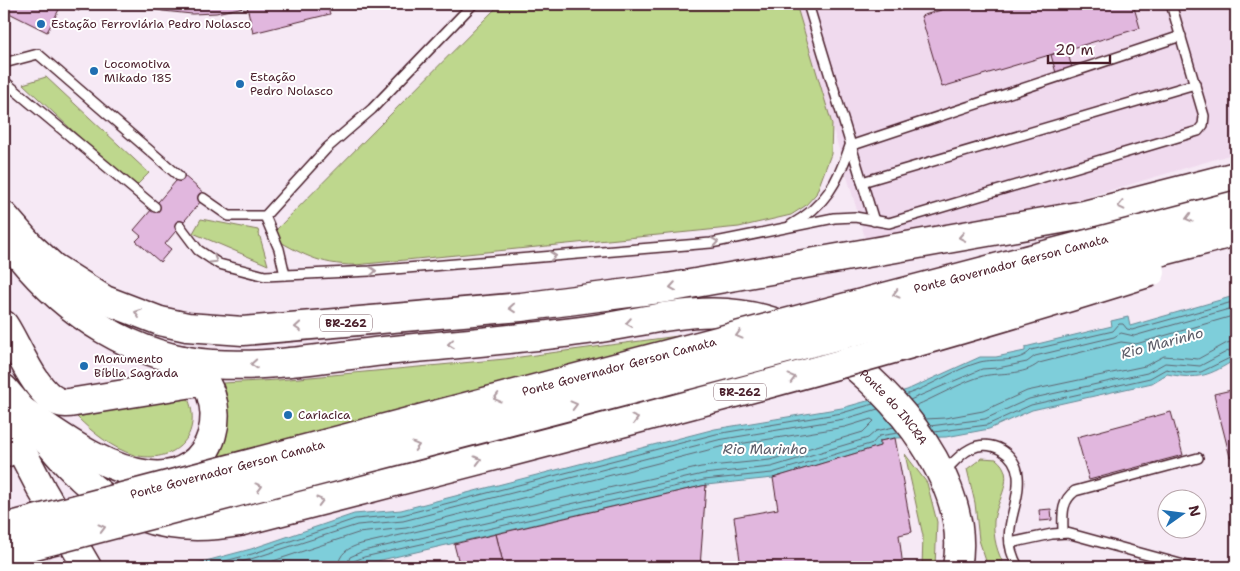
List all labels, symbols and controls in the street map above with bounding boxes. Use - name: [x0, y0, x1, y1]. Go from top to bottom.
- place label: Estação Ferroviária Pedro Nolasco: [51, 16, 251, 32]
- marker: Estação Ferroviária Pedro Nolasco: [35, 18, 47, 30]
- scale bar: [1048, 32, 1110, 64]
- text: 20 m: [1055, 40, 1094, 60]
- place label: Locomotiva Mikado 185: [104, 56, 172, 86]
- marker: Locomotiva Mikado 185: [88, 65, 100, 77]
- place label: Estação Pedro Nolasco: [250, 69, 333, 99]
- marker: Estação Pedro Nolasco: [234, 78, 246, 90]
- one-way arrow: [1117, 200, 1126, 211]
- one-way arrow: [1185, 212, 1194, 223]
- street label: Ponte Governador Gerson Camata: [912, 231, 1110, 297]
- one-way arrow: [957, 232, 966, 242]
- one-way arrow: [710, 238, 719, 248]
- one-way arrow: [549, 251, 557, 262]
- one-way arrow: [208, 254, 217, 264]
- one-way arrow: [370, 265, 378, 276]
- one-way arrow: [669, 282, 677, 292]
- one-way arrow: [893, 289, 901, 299]
- one-way arrow: [508, 302, 516, 313]
- one-way arrow: [134, 309, 142, 319]
- road number: BR-262: [320, 314, 372, 332]
- one-way arrow: [625, 318, 634, 328]
- one-way arrow: [293, 321, 301, 332]
- water label: Rio Marinho: [1119, 323, 1205, 363]
- one-way arrow: [736, 330, 744, 340]
- street label: Ponte Governador Gerson Camata: [520, 333, 719, 400]
- one-way arrow: [446, 339, 454, 350]
- place label: Monumento Bíblia Sagrada: [94, 351, 179, 381]
- one-way arrow: [250, 358, 258, 369]
- marker: Monumento Bíblia Sagrada: [78, 360, 90, 372]
- street label: Ponte do INCRA: [856, 366, 931, 448]
- one-way arrow: [788, 374, 796, 384]
- road number: BR-262: [714, 384, 766, 401]
- one-way arrow: [494, 393, 502, 403]
- one-way arrow: [569, 400, 578, 411]
- place label: Cariacica: [298, 407, 351, 423]
- marker: Cariacica: [282, 409, 294, 421]
- one-way arrow: [630, 415, 638, 425]
- street label: Ponte Governador Gerson Camata: [129, 436, 327, 503]
- water label: Rio Marinho: [723, 440, 807, 458]
- one-way arrow: [412, 441, 421, 452]
- one-way arrow: [473, 456, 481, 466]
- one-way arrow: [255, 482, 264, 493]
- north arrow: [1158, 488, 1208, 538]
- one-way arrow: [316, 496, 325, 507]
- text: N: [1185, 503, 1205, 518]
- one-way arrow: [97, 523, 105, 533]

